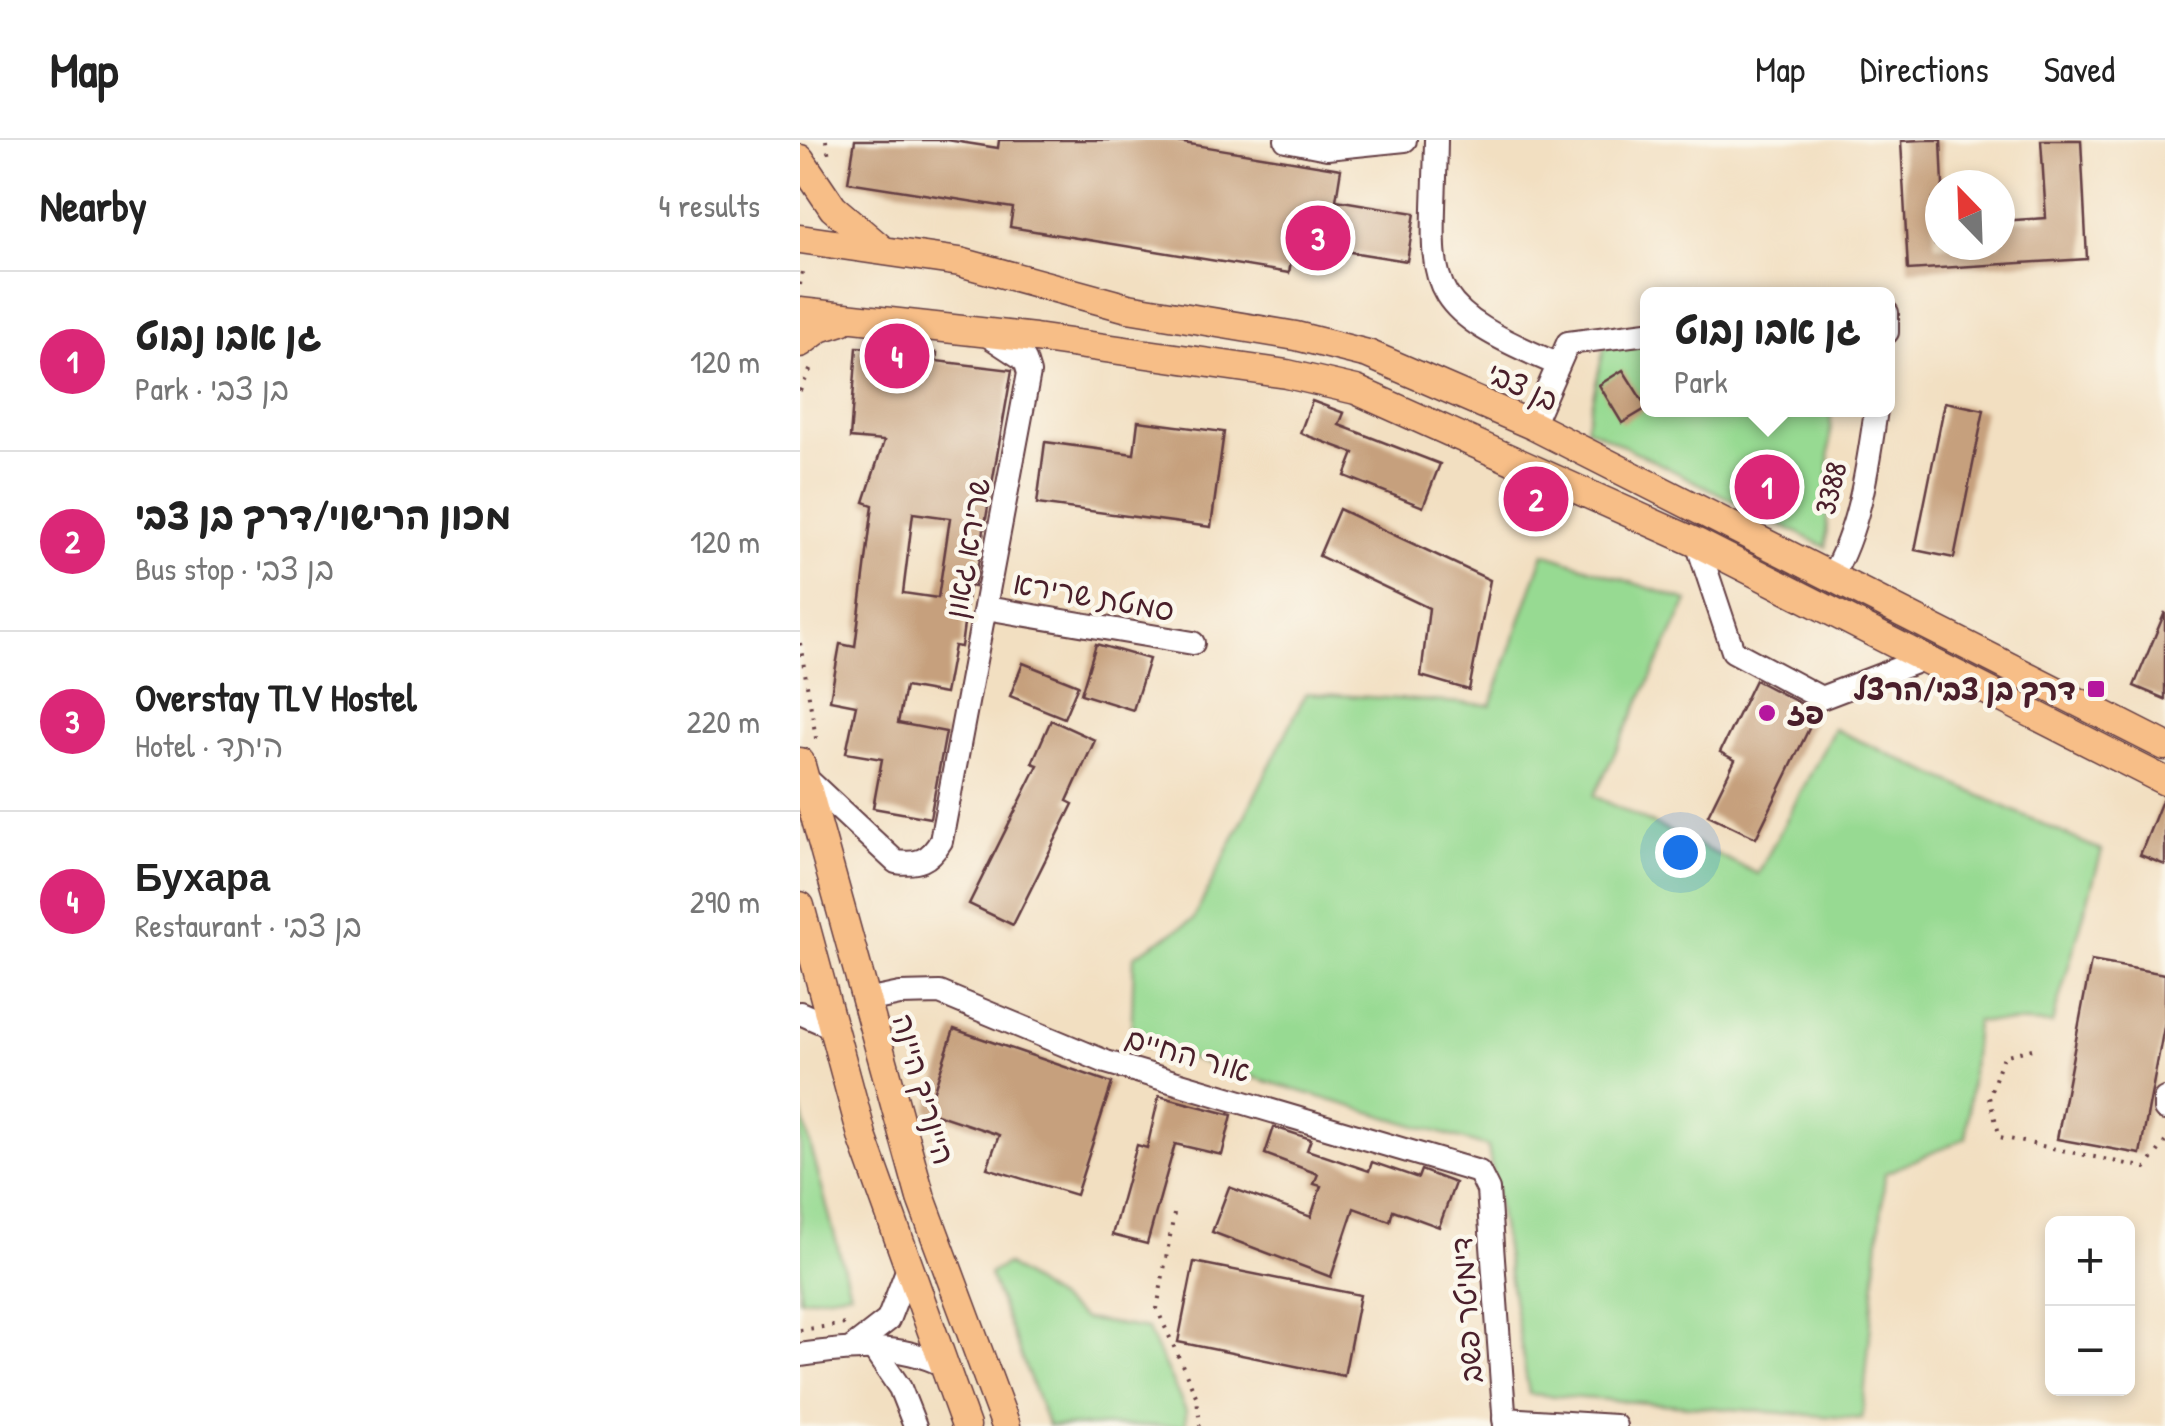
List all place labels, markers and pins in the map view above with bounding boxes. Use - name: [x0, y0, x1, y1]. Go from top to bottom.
- pin: 3: [1286, 201, 1350, 276]
- pin: 4: [864, 318, 930, 394]
- pin: 1: [1734, 450, 1800, 524]
- pin: 2: [1504, 462, 1568, 536]
- place label: דרך בן צבי/הרצל: [1853, 669, 2076, 709]
- marker: דרך בן צבי/הרצל: [2085, 678, 2107, 700]
- place label: פז: [1787, 693, 1824, 733]
- marker: פז: [1756, 702, 1778, 724]

